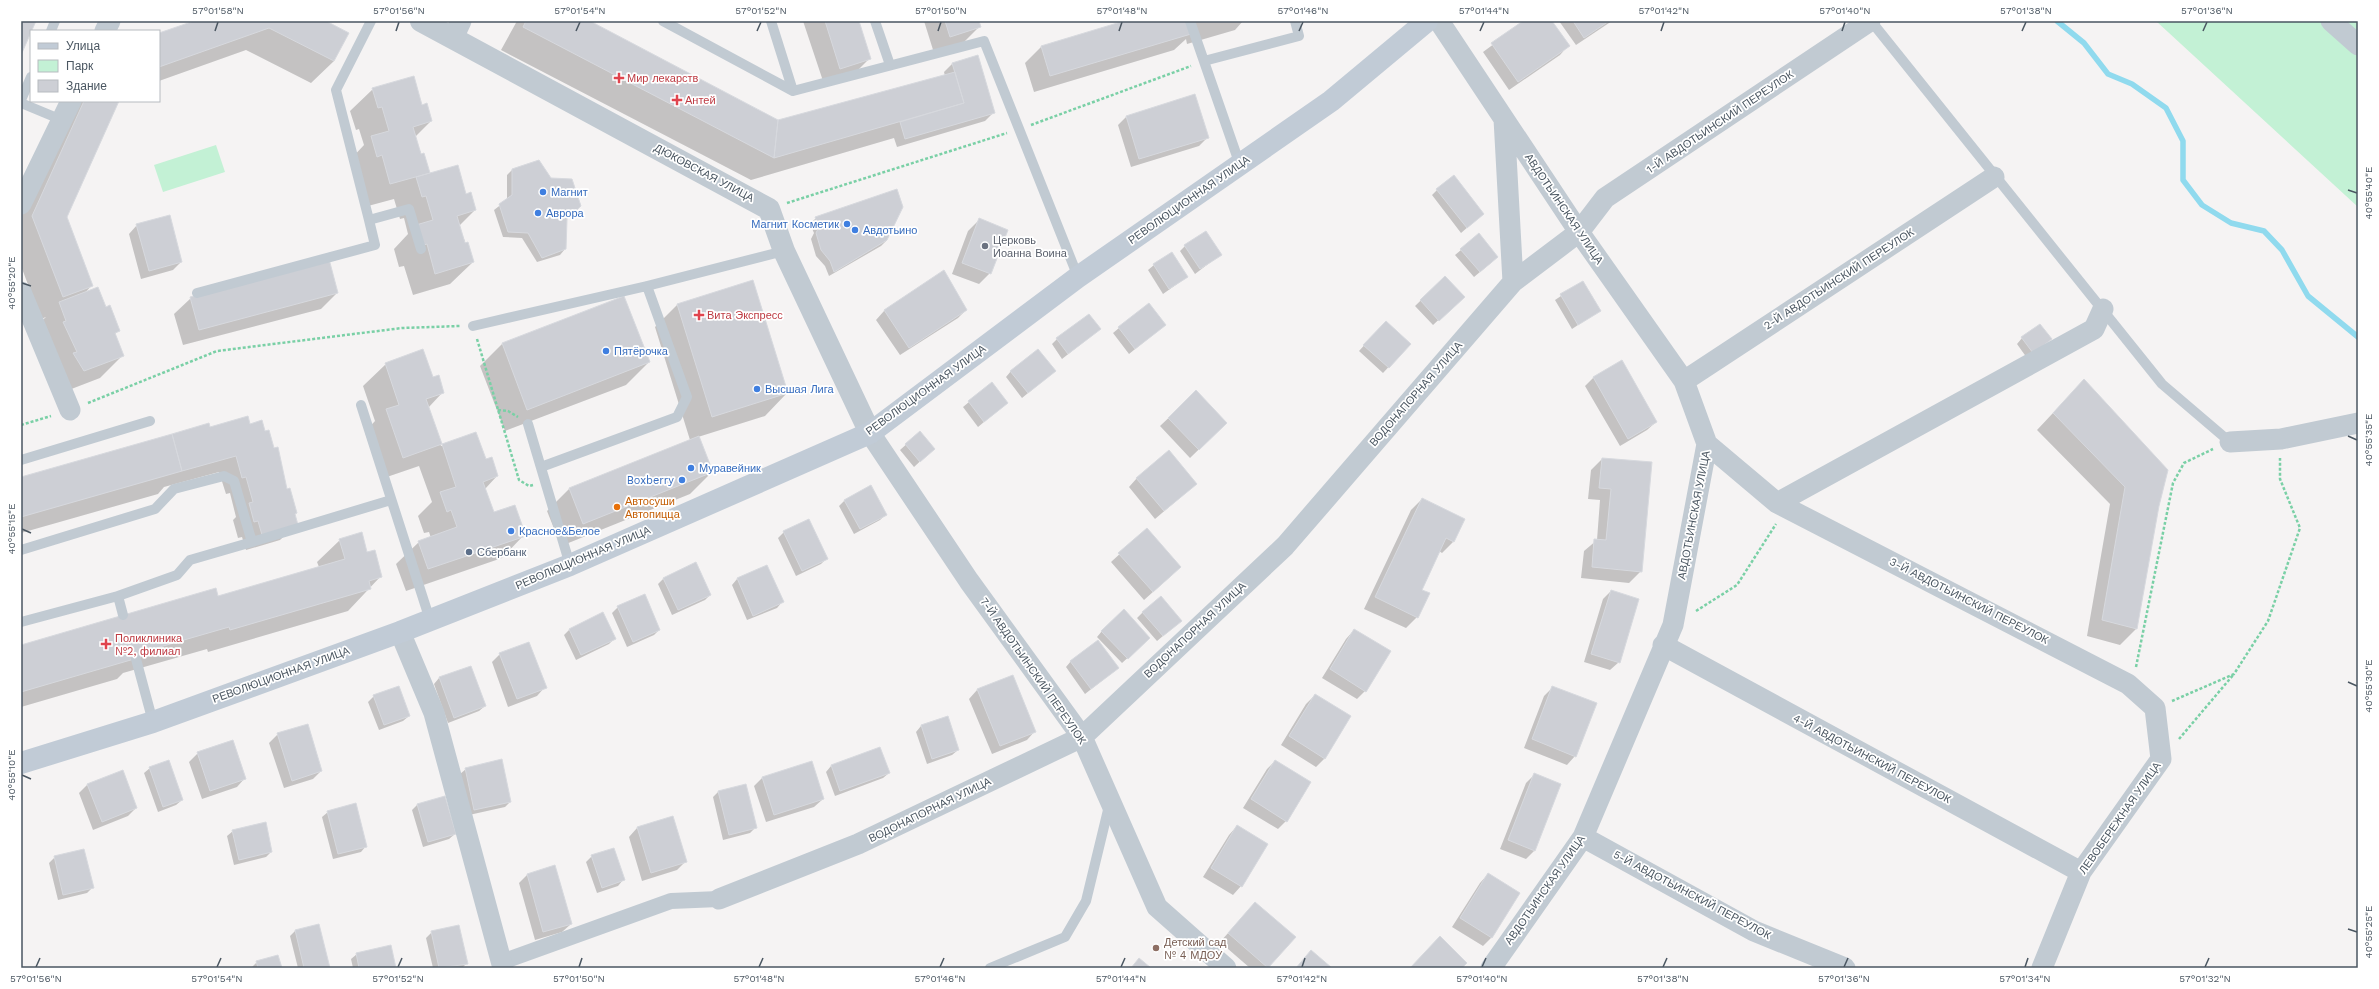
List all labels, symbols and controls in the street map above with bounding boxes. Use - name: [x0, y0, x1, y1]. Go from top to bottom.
- text: 57°01'58"N: [192, 5, 244, 16]
- text: 57°01'56"N: [373, 5, 425, 16]
- text: 57°01'54"N: [554, 5, 606, 16]
- text: 57°01'52"N: [735, 5, 787, 16]
- text: 57°01'50"N: [915, 5, 967, 16]
- text: 57°01'48"N: [1096, 5, 1148, 16]
- text: 57°01'46"N: [1277, 5, 1329, 16]
- text: 57°01'44"N: [1459, 5, 1509, 16]
- text: 57°01'42"N: [1639, 5, 1689, 16]
- text: 57°01'40"N: [1819, 5, 1871, 16]
- text: 57°01'38"N: [2000, 5, 2052, 16]
- text: 57°01'36"N: [2181, 5, 2233, 16]
- legend: [30, 30, 160, 102]
- text: Улица: [66, 39, 100, 53]
- text: Парк: [66, 59, 94, 73]
- street label: 1-Й АВДОТЬИНСКИЙ ПЕРЕУЛОК: [1644, 68, 1796, 176]
- place label: Мир лекарств: [627, 72, 699, 85]
- marker: Мир лекарств: [614, 73, 624, 83]
- text: Здание: [66, 79, 107, 93]
- place label: Антей: [685, 94, 716, 107]
- marker: Антей: [672, 95, 682, 105]
- street label: ДЮКОВСКАЯ УЛИЦА: [652, 141, 757, 205]
- street label: АВДОТЬИНСКАЯ УЛИЦА: [1522, 151, 1606, 267]
- street label: РЕВОЛЮЦИОННАЯ УЛИЦА: [1126, 153, 1253, 247]
- text: 40°55'40"E: [2363, 167, 2374, 219]
- place label: Магнит: [551, 186, 588, 199]
- marker: Магнит: [538, 187, 548, 197]
- place label: Аврора: [546, 207, 585, 220]
- marker: Аврора: [533, 208, 543, 218]
- place label: Магнит Косметик: [751, 218, 839, 231]
- marker: Магнит Косметик: [842, 219, 852, 229]
- place label: Авдотьино: [863, 224, 917, 237]
- marker: Авдотьино: [850, 225, 860, 235]
- street label: 2-Й АВДОТЬИНСКИЙ ПЕРЕУЛОК: [1762, 225, 1917, 332]
- place label: Церковь Иоанна Воина: [993, 234, 1068, 260]
- marker: Церковь Иоанна Воина: [980, 241, 990, 251]
- text: 40°55'20"E: [6, 256, 17, 310]
- place label: Вита Экспресс: [707, 309, 783, 322]
- marker: Вита Экспресс: [694, 310, 704, 320]
- street label: ВОДОНАПОРНАЯ УЛИЦА: [1367, 339, 1465, 449]
- street label: РЕВОЛЮЦИОННАЯ УЛИЦА: [863, 342, 989, 438]
- place label: Пятёрочка: [614, 345, 669, 358]
- marker: Пятёрочка: [601, 346, 611, 356]
- place label: Высшая Лига: [765, 383, 835, 396]
- marker: Высшая Лига: [752, 384, 762, 394]
- text: 40°55'35"E: [2363, 414, 2374, 466]
- street label: АВДОТЬИНСКАЯ УЛИЦА: [1675, 449, 1713, 580]
- place label: Муравейник: [699, 462, 761, 475]
- marker: Муравейник: [686, 463, 696, 473]
- place label: Boxberry: [627, 474, 674, 487]
- marker: Boxberry: [677, 475, 687, 485]
- place label: Автосуши Автопицца: [625, 495, 681, 521]
- marker: Автосуши Автопицца: [612, 502, 622, 512]
- text: 40°55'15"E: [6, 503, 17, 555]
- street label: РЕВОЛЮЦИОННАЯ УЛИЦА: [514, 523, 653, 592]
- place label: Красное&Белое: [519, 525, 600, 538]
- marker: Красное&Белое: [506, 526, 516, 536]
- place label: Сбербанк: [477, 546, 527, 559]
- marker: Сбербанк: [464, 547, 474, 557]
- street label: 3-Й АВДОТЬИНСКИЙ ПЕРЕУЛОК: [1887, 555, 2051, 647]
- street label: ВОДОНАПОРНАЯ УЛИЦА: [1141, 579, 1249, 681]
- street label: 7-Й АВДОТЬИНСКИЙ ПЕРЕУЛОК: [977, 595, 1089, 747]
- place label: Поликлиника №2, филиал: [115, 632, 183, 658]
- marker: Поликлиника №2, филиал: [100, 638, 112, 650]
- street label: РЕВОЛЮЦИОННАЯ УЛИЦА: [211, 644, 352, 706]
- text: 40°55'30"E: [2363, 659, 2374, 713]
- street label: 4-Й АВДОТЬИНСКИЙ ПЕРЕУЛОК: [1791, 712, 1954, 807]
- text: 40°55'10"E: [6, 749, 17, 801]
- street label: ЛЕВОБЕРЕЖНАЯ УЛИЦА: [2076, 759, 2164, 876]
- street label: ВОДОНАПОРНАЯ УЛИЦА: [867, 774, 994, 845]
- street label: АВДОТЬИНСКАЯ УЛИЦА: [1502, 832, 1588, 947]
- street label: 5-Й АВДОТЬИНСКИЙ ПЕРЕУЛОК: [1611, 848, 1774, 942]
- text: 40°55'25"E: [2363, 906, 2374, 958]
- place label: Детский сад № 4 МДОУ: [1164, 936, 1227, 962]
- marker: Детский сад № 4 МДОУ: [1151, 943, 1161, 953]
- text: 57°01'56"N: [10, 973, 62, 984]
- text: 57°01'54"N: [191, 973, 243, 984]
- text: 57°01'52"N: [372, 973, 424, 984]
- text: 57°01'50"N: [553, 973, 605, 984]
- text: 57°01'48"N: [733, 973, 785, 984]
- text: 57°01'46"N: [914, 973, 966, 984]
- text: 57°01'44"N: [1096, 973, 1146, 984]
- text: 57°01'42"N: [1277, 973, 1327, 984]
- text: 57°01'40"N: [1456, 973, 1508, 984]
- text: 57°01'38"N: [1637, 973, 1689, 984]
- text: 57°01'36"N: [1818, 973, 1870, 984]
- text: 57°01'34"N: [1999, 973, 2051, 984]
- text: 57°01'32"N: [2179, 973, 2231, 984]

